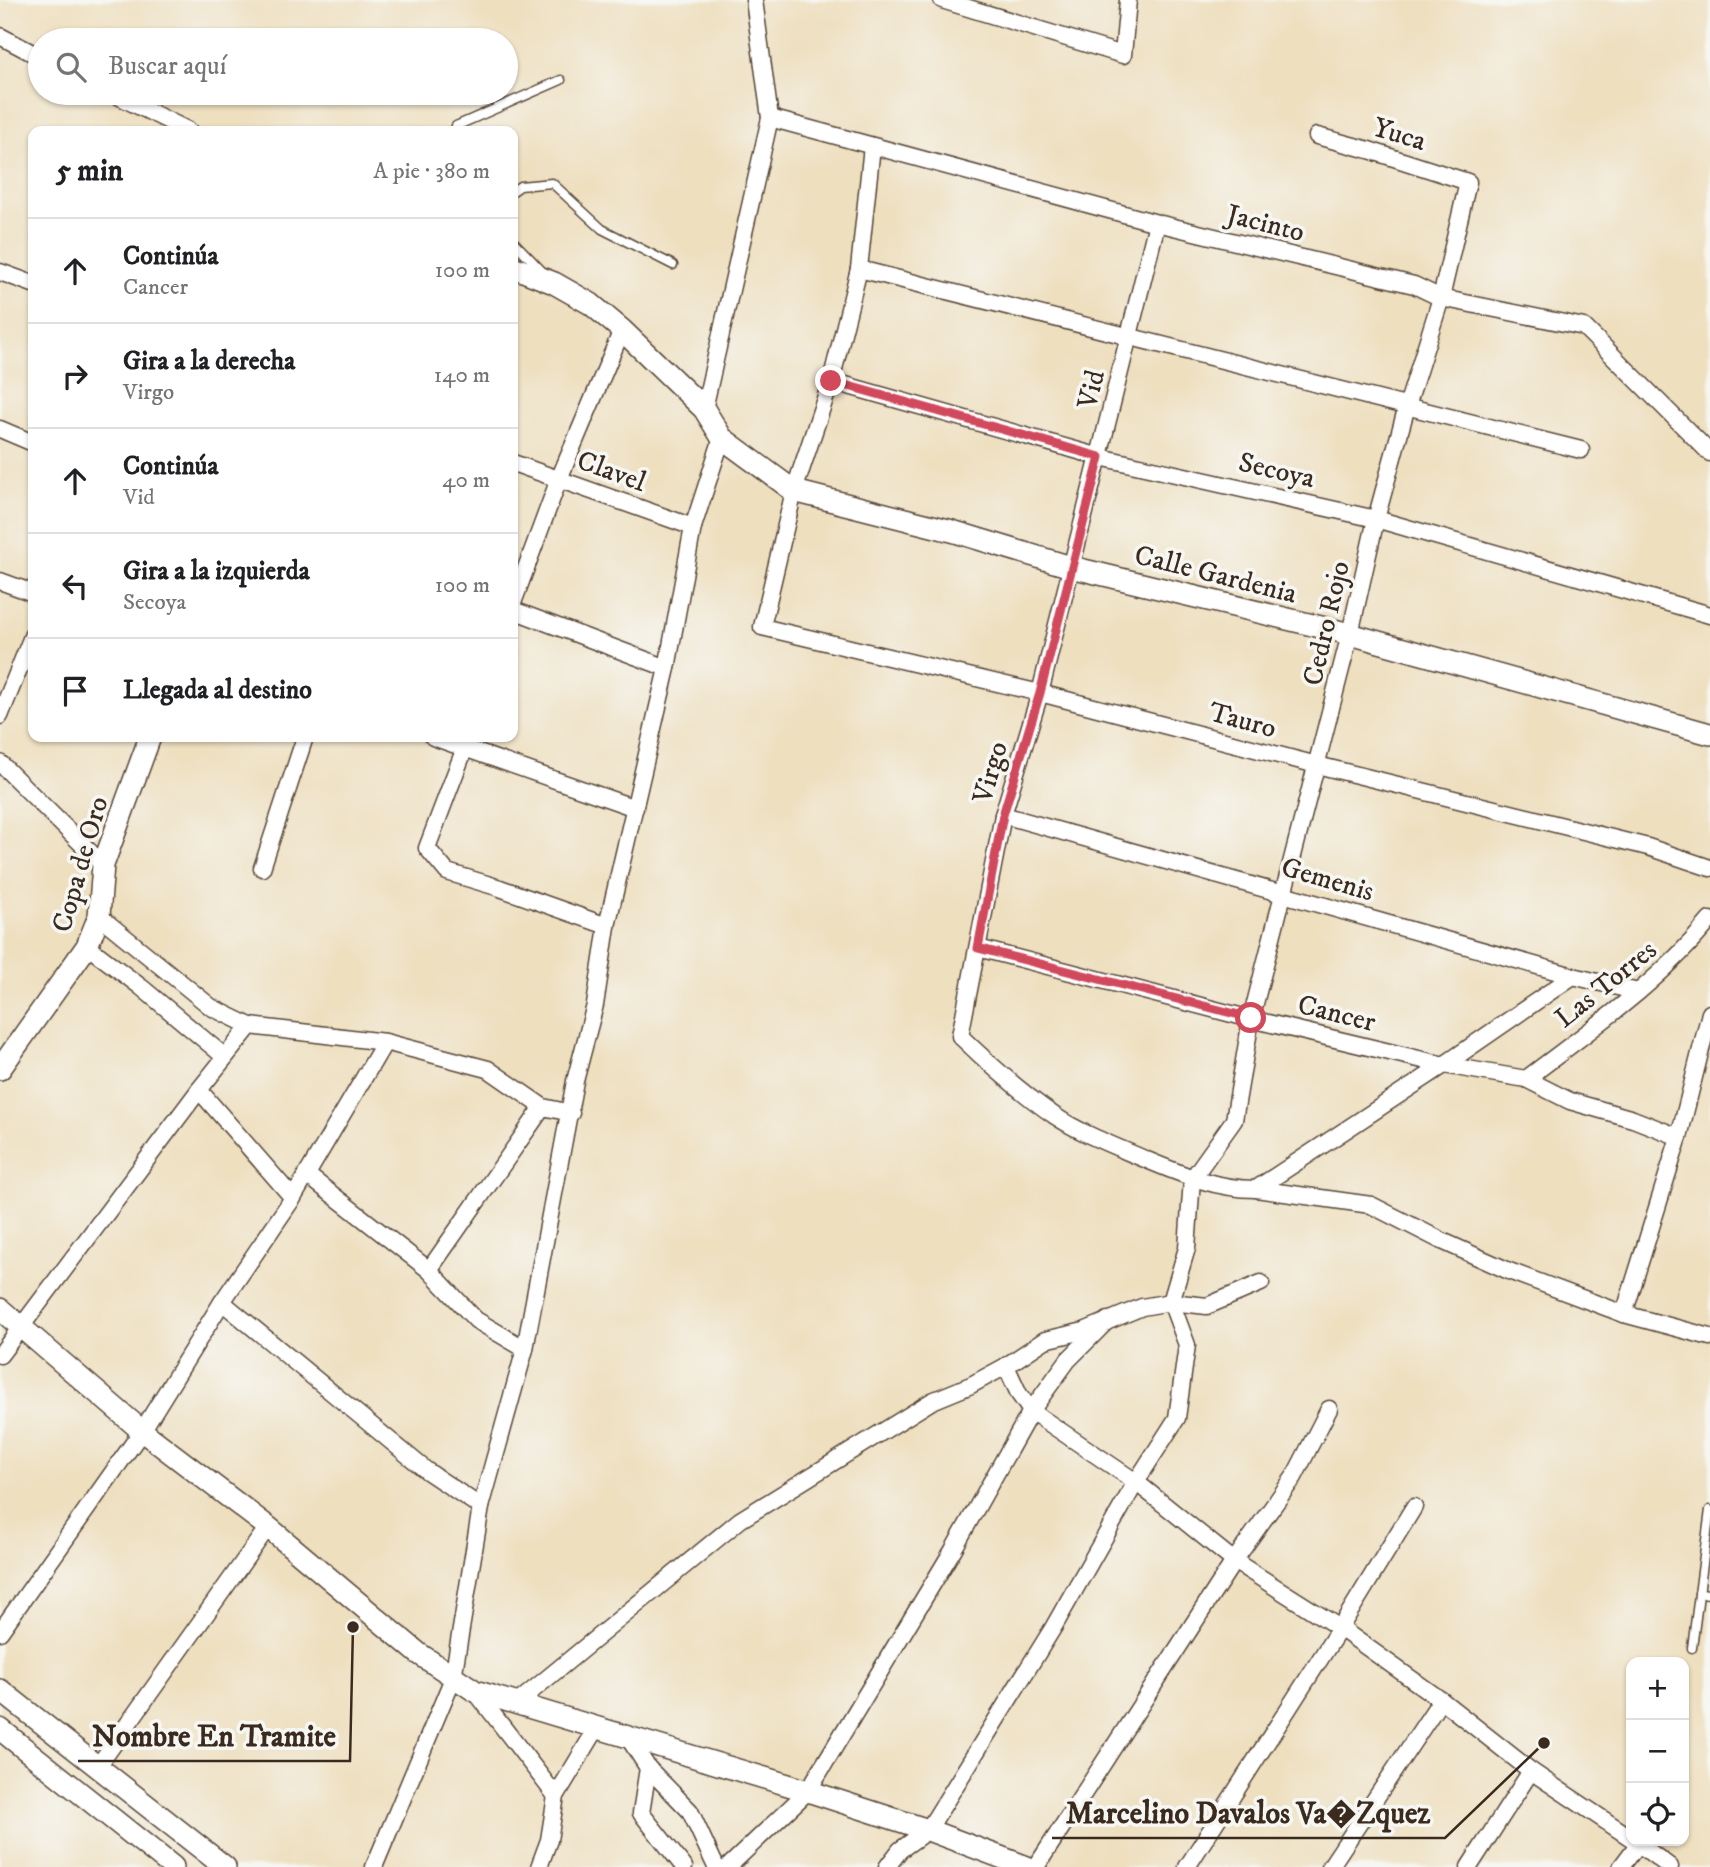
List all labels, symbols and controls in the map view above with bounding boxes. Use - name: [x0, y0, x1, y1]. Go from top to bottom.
- search box: [28, 28, 518, 105]
- icon: search: [52, 48, 90, 86]
- text: Buscar aquí: [108, 50, 226, 83]
- street label: Yuca: [1369, 110, 1430, 159]
- text: 5 min: [56, 153, 123, 190]
- text: A pie · 380 m: [373, 157, 490, 186]
- street label: Jacinto: [1220, 196, 1308, 250]
- text: Continúa: [123, 240, 218, 273]
- icon: ahead: [56, 252, 94, 290]
- text: 100 m: [435, 256, 490, 285]
- text: Cancer: [123, 273, 188, 302]
- text: Gira a la derecha: [123, 345, 295, 378]
- icon: right: [56, 357, 94, 395]
- text: 140 m: [434, 361, 490, 390]
- route end: [815, 365, 846, 396]
- street label: Vid: [1070, 366, 1113, 413]
- text: Virgo: [123, 378, 174, 407]
- street label: Clavel: [572, 443, 651, 500]
- street label: Secoya: [1235, 445, 1318, 496]
- text: Continúa: [123, 450, 218, 483]
- icon: ahead: [56, 462, 94, 500]
- text: 40 m: [442, 466, 490, 495]
- text: Vid: [123, 483, 155, 512]
- street label: Calle Gardenia: [1131, 537, 1300, 612]
- text: Gira a la izquierda: [123, 555, 310, 588]
- street label: Cedro Rojo: [1295, 558, 1358, 689]
- icon: left: [56, 567, 94, 605]
- text: 100 m: [435, 571, 490, 600]
- text: Secoya: [123, 588, 186, 617]
- icon: arrive: [56, 672, 94, 710]
- text: Llegada al destino: [123, 674, 312, 707]
- street label: Tauro: [1205, 695, 1280, 746]
- street label: Virgo: [965, 738, 1016, 808]
- street label: Copa de Oro: [44, 792, 117, 936]
- street label: Gemenis: [1277, 850, 1378, 909]
- street label: Las Torres: [1548, 933, 1664, 1036]
- street label: Cancer: [1294, 987, 1380, 1040]
- route start: [1235, 1002, 1266, 1033]
- map controls: [1626, 1657, 1689, 1846]
- button: +: [1626, 1657, 1689, 1720]
- callout: Nombre En Tramite: [78, 1710, 350, 1761]
- text: Nombre En Tramite: [92, 1719, 337, 1756]
- button: −: [1626, 1720, 1689, 1783]
- button: locate: [1626, 1783, 1689, 1846]
- callout: Marcelino Davalos Va�Zquez: [1052, 1787, 1445, 1838]
- text: Marcelino Davalos Va�Zquez: [1066, 1796, 1431, 1833]

